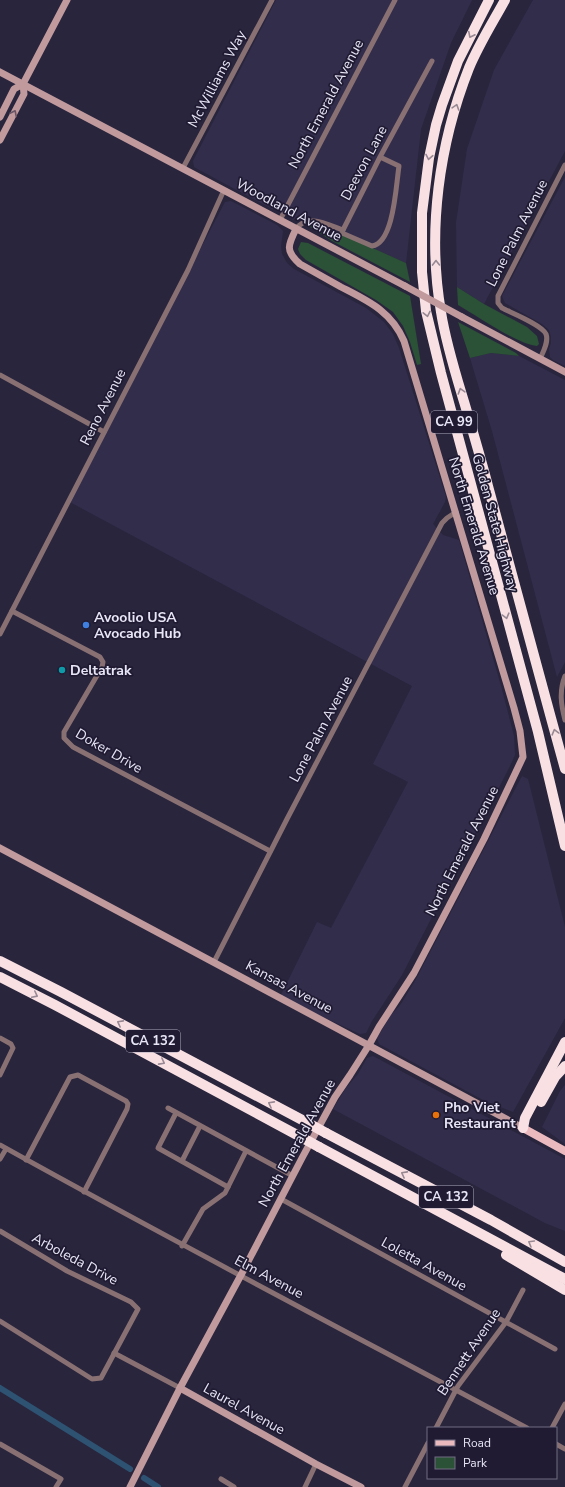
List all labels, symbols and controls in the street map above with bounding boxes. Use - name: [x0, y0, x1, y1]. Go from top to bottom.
- street label: McWilliams Way: [183, 26, 251, 131]
- one-way arrow: [469, 31, 476, 38]
- street label: North Emerald Avenue: [284, 36, 368, 172]
- one-way arrow: [451, 104, 460, 111]
- one-way arrow: [9, 109, 17, 117]
- street label: Deevon Lane: [336, 122, 392, 204]
- one-way arrow: [426, 154, 434, 160]
- street label: Woodland Avenue: [233, 174, 345, 246]
- street label: Lone Palm Avenue: [482, 176, 552, 290]
- one-way arrow: [432, 260, 440, 266]
- one-way arrow: [422, 311, 430, 318]
- street label: Reno Avenue: [76, 365, 130, 449]
- one-way arrow: [457, 387, 466, 394]
- road number: CA 99: [431, 411, 477, 433]
- street label: Golden State Highway: [467, 452, 523, 595]
- street label: North Emerald Avenue: [444, 455, 504, 597]
- place label: Avoolio USA Avocado Hub: [94, 608, 181, 643]
- one-way arrow: [501, 612, 510, 619]
- marker: Avoolio USA Avocado Hub: [81, 620, 91, 630]
- place label: Deltatrak: [70, 661, 132, 680]
- marker: Deltatrak: [57, 665, 67, 675]
- street label: Lone Palm Avenue: [285, 673, 357, 785]
- street label: Doker Drive: [72, 724, 146, 778]
- one-way arrow: [551, 729, 560, 736]
- street label: North Emerald Avenue: [421, 783, 503, 919]
- street label: Kansas Avenue: [242, 956, 336, 1018]
- one-way arrow: [31, 990, 38, 998]
- one-way arrow: [117, 1020, 124, 1027]
- road number: CA 132: [126, 1030, 180, 1052]
- one-way arrow: [158, 1058, 165, 1065]
- street label: North Emerald Avenue: [254, 1076, 340, 1210]
- place label: Pho Viet Restaurant: [444, 1098, 516, 1133]
- one-way arrow: [268, 1101, 276, 1108]
- marker: Pho Viet Restaurant: [431, 1110, 441, 1120]
- one-way arrow: [401, 1172, 409, 1179]
- road number: CA 132: [419, 1186, 473, 1208]
- street label: Arboleda Drive: [29, 1228, 121, 1290]
- street label: Loletta Avenue: [378, 1233, 470, 1295]
- one-way arrow: [528, 1240, 535, 1247]
- street label: Elm Avenue: [231, 1251, 307, 1303]
- street label: Bennett Avenue: [433, 1305, 505, 1399]
- street label: Laurel Avenue: [200, 1379, 288, 1439]
- legend: [427, 1427, 557, 1479]
- text: Road: [463, 1435, 491, 1451]
- text: Park: [463, 1455, 488, 1471]

